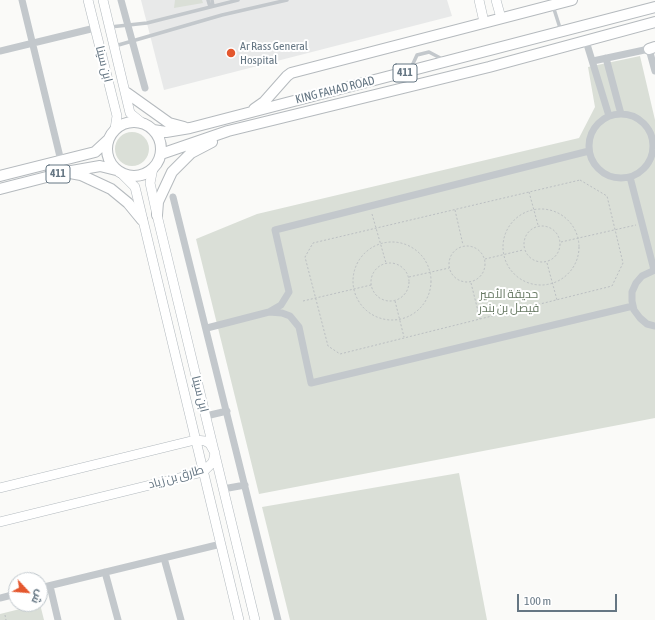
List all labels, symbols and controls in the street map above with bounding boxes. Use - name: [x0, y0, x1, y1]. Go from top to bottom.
- place label: Ar Rass General Hospital: [240, 39, 308, 67]
- street label: ابن سينا: [93, 44, 115, 84]
- marker: Ar Rass General Hospital: [225, 47, 237, 59]
- road number: 411: [393, 64, 417, 82]
- street label: KING FAHAD ROAD: [294, 73, 376, 107]
- road number: 411: [46, 165, 70, 183]
- park label: حديقة الأمير فيصل بن بندر: [479, 287, 539, 315]
- street label: ابن سينا: [189, 374, 211, 414]
- street label: طارق بن زياد: [146, 462, 206, 492]
- north arrow: [8, 572, 48, 612]
- scale bar: [519, 586, 619, 612]
- text: ش: [29, 588, 46, 606]
- text: 100 m: [524, 594, 551, 608]

